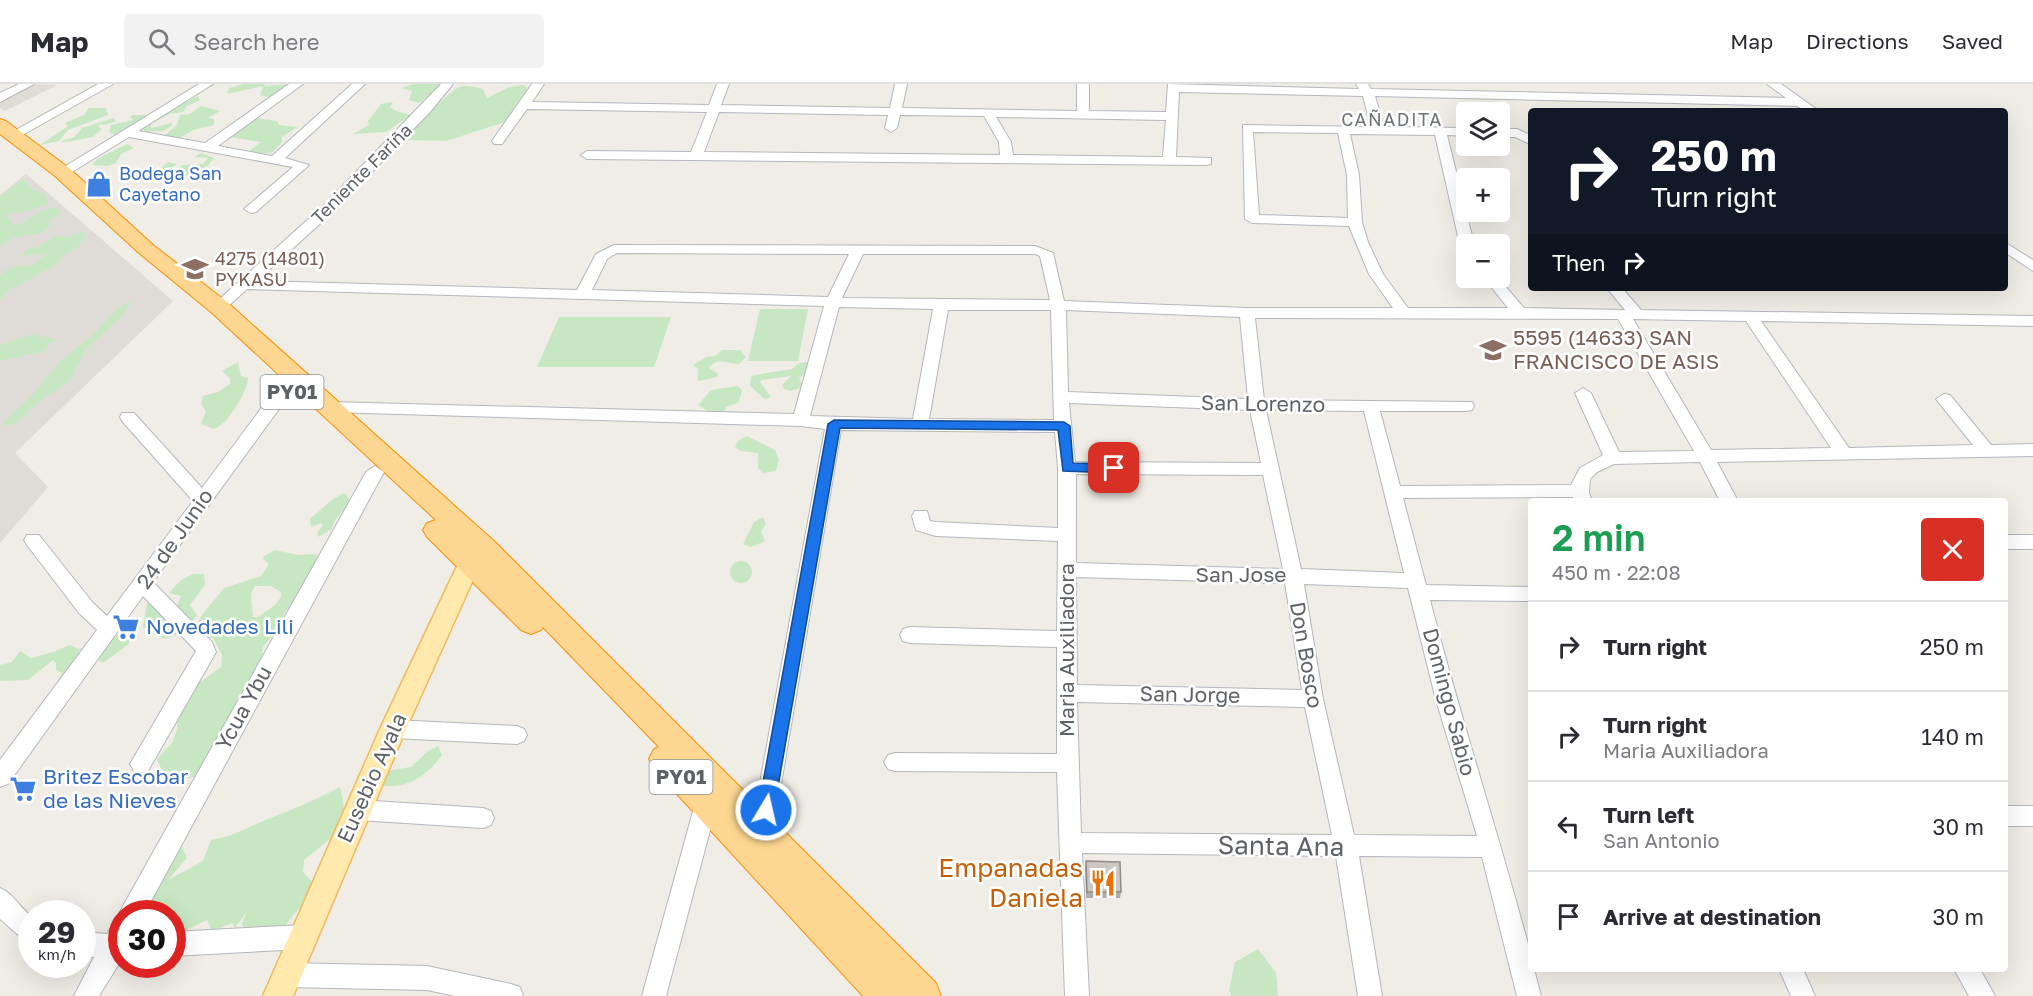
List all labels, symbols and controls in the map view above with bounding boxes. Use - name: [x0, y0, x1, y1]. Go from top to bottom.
- search box: [124, 14, 544, 68]
- text: Map: [30, 25, 88, 58]
- icon: search: [145, 25, 178, 58]
- text: Search here: [193, 28, 319, 55]
- text: Map: [1730, 28, 1773, 54]
- text: Directions: [1806, 28, 1909, 54]
- text: Saved: [1942, 28, 2003, 54]
- map controls: [1456, 102, 1510, 288]
- button: layers: [1456, 102, 1510, 156]
- district label: CAÑADITA: [1341, 108, 1443, 130]
- street label: Teniente Fariña: [307, 119, 416, 228]
- text: 250 m: [1651, 130, 1777, 180]
- icon: right: [1552, 132, 1630, 210]
- place label: Bodega San Cayetano: [119, 162, 222, 205]
- button: +: [1456, 168, 1510, 222]
- shop icon: Bodega San Cayetano: [84, 169, 114, 199]
- text: Turn right: [1651, 181, 1777, 213]
- button: −: [1456, 234, 1510, 288]
- icon: right: [1617, 246, 1650, 279]
- place label: 4275 (14801) PYKASU: [215, 247, 325, 290]
- text: Then: [1552, 249, 1605, 276]
- school or university icon: 4275 (14801) PYKASU: [180, 254, 210, 284]
- place label: 5595 (14633) SAN FRANCISCO DE ASIS: [1513, 324, 1719, 374]
- school or university icon: 5595 (14633) SAN FRANCISCO DE ASIS: [1478, 335, 1508, 365]
- road number: PY01: [260, 375, 324, 409]
- street label: San Lorenzo: [1201, 389, 1325, 417]
- pin: [1088, 442, 1139, 493]
- icon: arrive: [1097, 451, 1130, 484]
- street label: 24 de Junio: [130, 483, 218, 593]
- text: 2 min: [1552, 516, 1646, 559]
- button: close: [1921, 518, 1984, 581]
- text: 450 m · 22:08: [1552, 560, 1681, 584]
- street label: San Jose: [1195, 561, 1287, 587]
- street label: Maria Auxiliadora: [1053, 563, 1079, 737]
- street label: Don Bosco: [1285, 600, 1329, 710]
- supermarket icon: Novedades Lili: [111, 612, 141, 642]
- place label: Novedades Lili: [146, 613, 294, 639]
- street label: Domingo Sabio: [1418, 625, 1482, 778]
- icon: right: [1552, 630, 1585, 663]
- text: Turn right: [1603, 633, 1707, 660]
- text: 250 m: [1920, 633, 1984, 660]
- street label: Ycua Ybu: [209, 661, 277, 754]
- street label: San Jorge: [1139, 680, 1241, 708]
- street label: Eusebio Ayala: [331, 709, 411, 847]
- text: Turn right: [1603, 711, 1707, 738]
- icon: right: [1552, 720, 1585, 753]
- text: 140 m: [1921, 723, 1984, 750]
- text: Maria Auxiliadora: [1603, 738, 1769, 762]
- road number: PY01: [650, 760, 712, 794]
- place label: Britez Escobar de las Nieves: [43, 763, 188, 813]
- supermarket icon: Britez Escobar de las Nieves: [8, 774, 38, 804]
- position arrow: [734, 778, 798, 842]
- text: Turn left: [1603, 801, 1694, 828]
- icon: left: [1552, 810, 1585, 843]
- text: 30 m: [1933, 813, 1984, 840]
- text: San Antonio: [1603, 828, 1720, 852]
- street label: Santa Ana: [1217, 829, 1345, 862]
- place label: Empanadas Daniela: [938, 852, 1083, 913]
- restaurant icon: Empanadas Daniela: [1088, 868, 1118, 898]
- speed limit sign: 30: [108, 900, 186, 978]
- icon: arrive: [1552, 900, 1585, 933]
- text: Arrive at destination: [1603, 903, 1821, 930]
- text: 30 m: [1933, 903, 1984, 930]
- text: 29: [38, 914, 76, 950]
- text: km/h: [38, 945, 76, 963]

